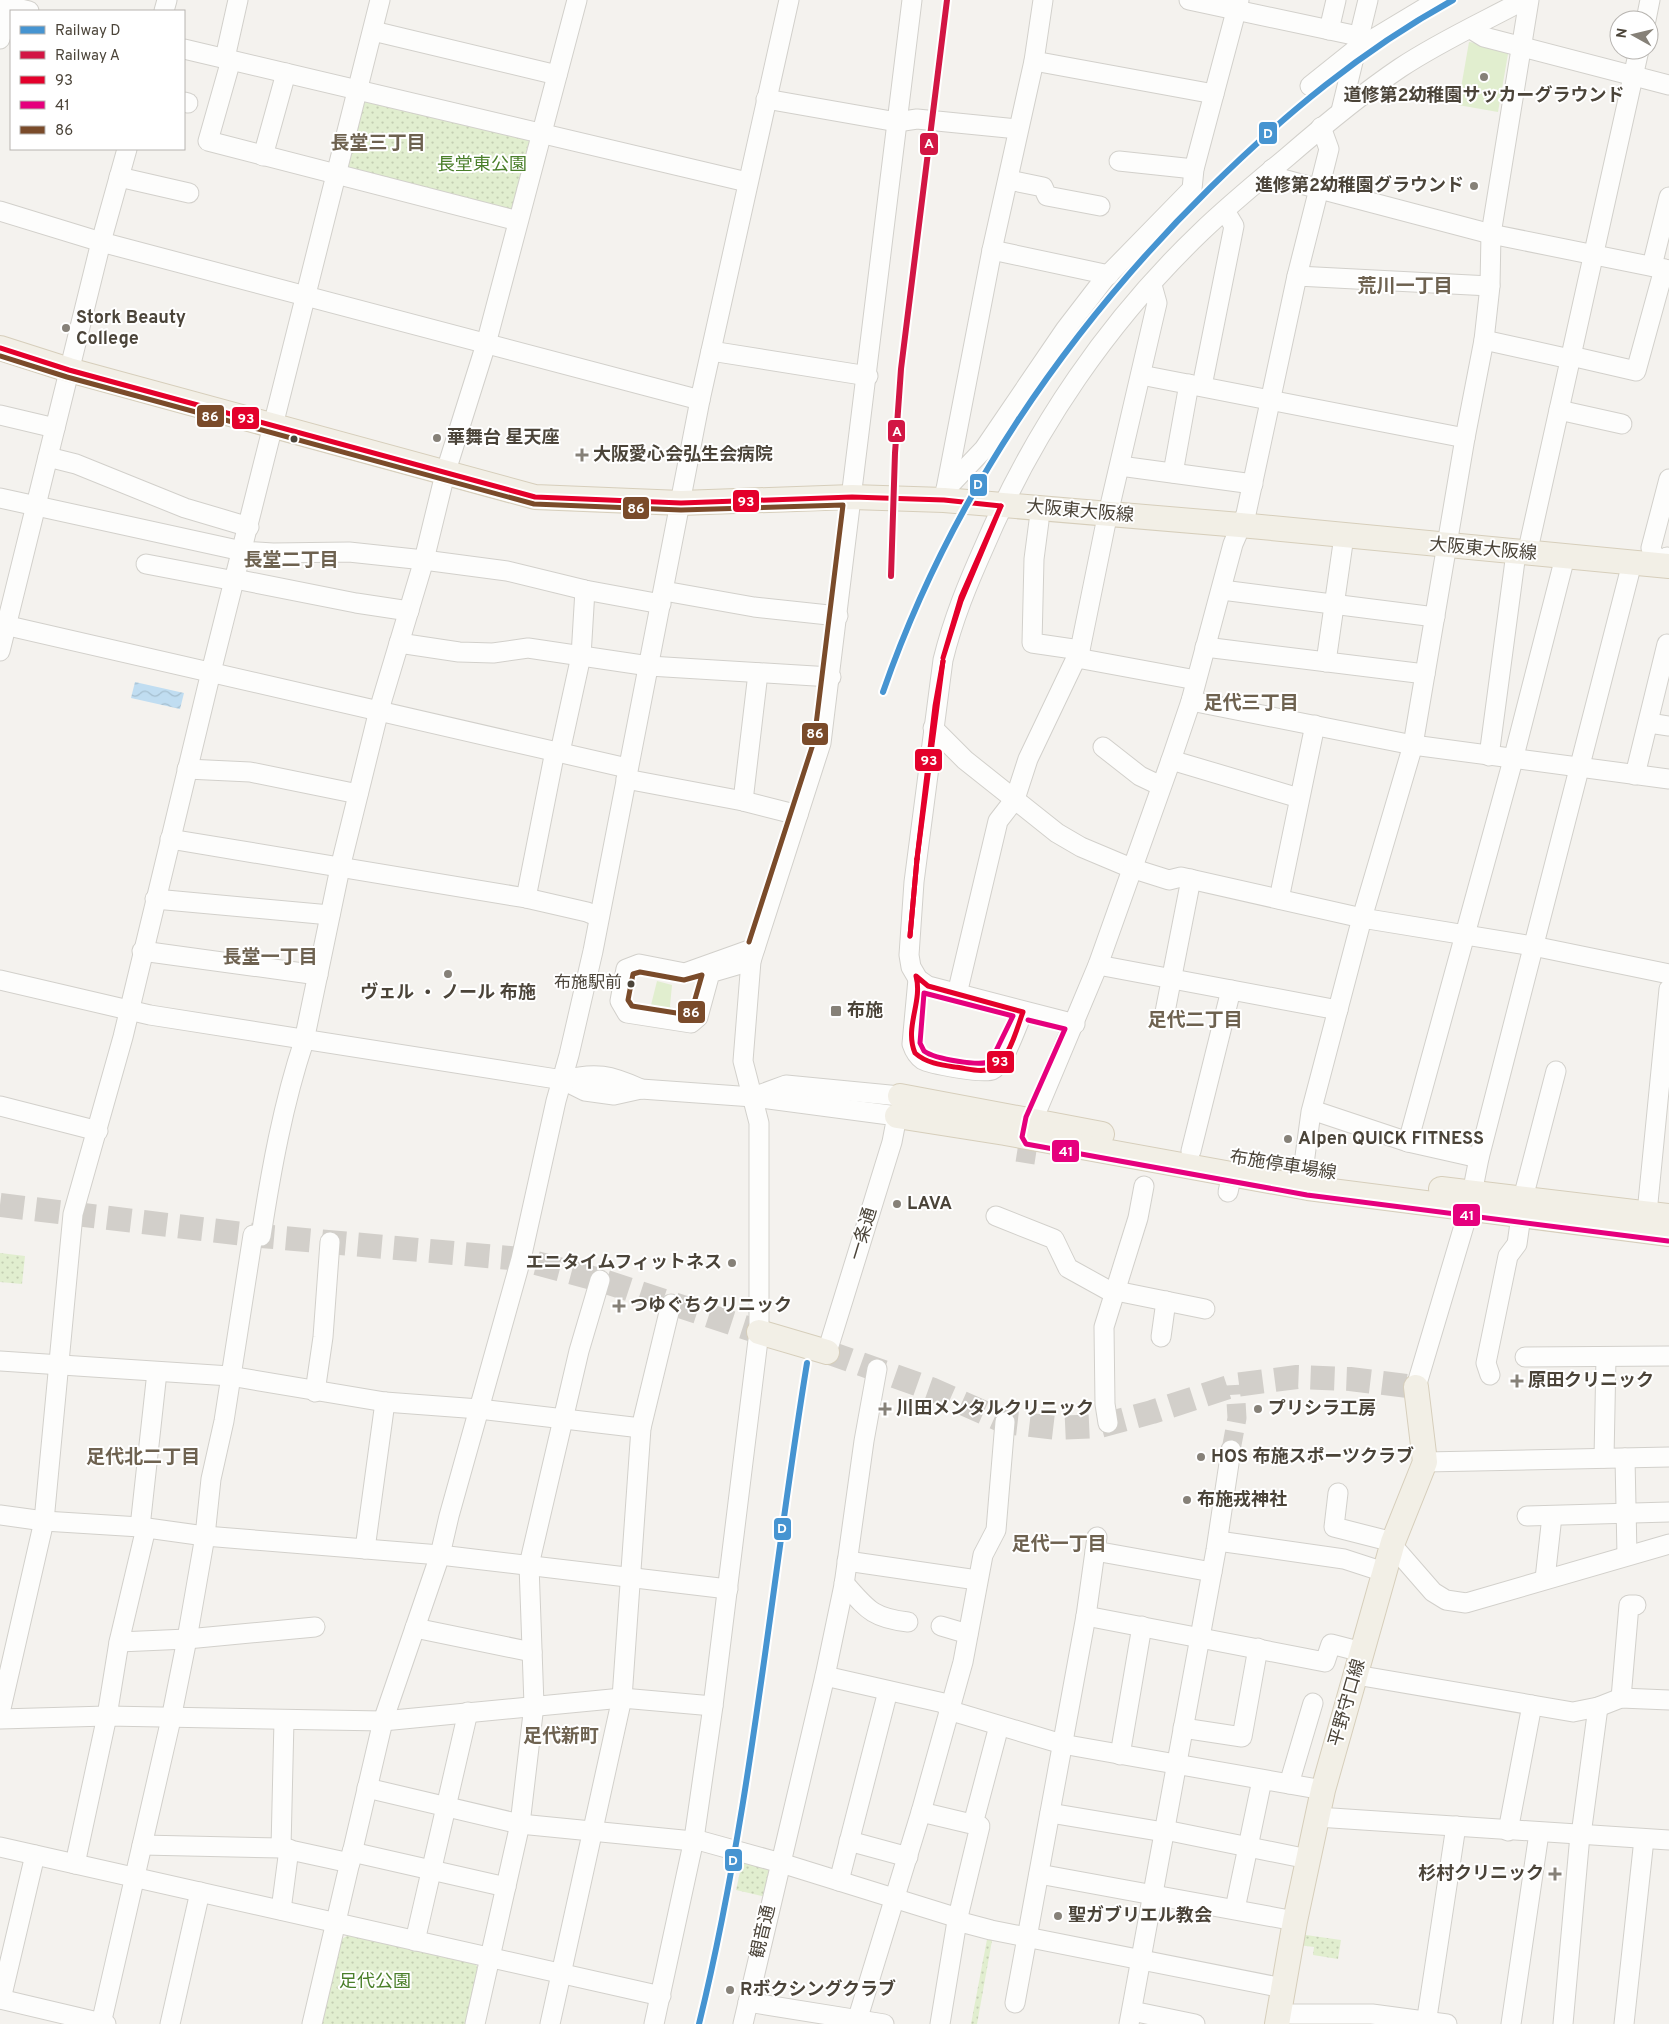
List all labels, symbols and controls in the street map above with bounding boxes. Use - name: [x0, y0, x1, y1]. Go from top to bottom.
- legend: [10, 10, 185, 150]
- north arrow: [1609, 10, 1659, 60]
- text: Railway D: [55, 22, 121, 41]
- text: N: [1613, 27, 1632, 40]
- text: Railway A: [55, 47, 120, 66]
- marker: 道修第2幼稚園サッカーグラウンド: [1478, 71, 1490, 83]
- text: 93: [55, 72, 73, 91]
- place label: 道修第2幼稚園サッカーグラウンド: [1343, 85, 1625, 108]
- text: 41: [55, 97, 70, 116]
- line badge: D: [1258, 121, 1278, 145]
- text: 86: [55, 122, 73, 141]
- text: D: [1263, 126, 1273, 143]
- district label: 長堂三丁目: [330, 132, 426, 156]
- line badge: A: [919, 132, 939, 156]
- text: A: [924, 136, 934, 153]
- park label: 長堂東公園: [437, 154, 527, 177]
- place label: 進修第2幼稚園グラウンド: [1255, 175, 1464, 198]
- marker: 進修第2幼稚園グラウンド: [1468, 180, 1480, 192]
- district label: 荒川一丁目: [1357, 275, 1453, 299]
- place label: Stork Beauty College: [76, 307, 186, 351]
- marker: Stork Beauty College: [60, 322, 72, 334]
- line badge: 86: [196, 404, 225, 428]
- line badge: 93: [231, 406, 260, 430]
- text: 86: [201, 409, 219, 426]
- text: 93: [238, 411, 255, 428]
- line badge: A: [887, 419, 906, 443]
- text: A: [892, 424, 902, 441]
- place label: 華舞台 星天座: [447, 427, 560, 450]
- marker: 華舞台 星天座: [431, 432, 443, 444]
- unlabelled marker: [289, 434, 299, 444]
- place label: 大阪愛心会弘生会病院: [593, 444, 773, 467]
- marker: 大阪愛心会弘生会病院: [575, 448, 589, 462]
- line badge: D: [969, 473, 988, 497]
- text: D: [973, 477, 983, 494]
- line badge: 93: [732, 489, 760, 513]
- text: 93: [738, 494, 755, 511]
- line badge: 86: [622, 496, 650, 520]
- street label: 大阪東大阪線: [1025, 496, 1135, 528]
- text: 86: [627, 501, 645, 518]
- street label: 大阪東大阪線: [1428, 534, 1538, 566]
- district label: 長堂二丁目: [243, 549, 339, 573]
- district label: 足代三丁目: [1203, 692, 1299, 716]
- line badge: 86: [801, 722, 829, 746]
- text: 86: [806, 726, 824, 743]
- line badge: 93: [914, 748, 943, 772]
- text: 93: [921, 753, 938, 770]
- district label: 長堂一丁目: [222, 946, 318, 970]
- marker: ヴェル ・ ノール 布施: [442, 968, 454, 980]
- place label: 布施駅前: [554, 973, 622, 995]
- marker: 布施駅前: [626, 979, 636, 989]
- place label: ヴェル ・ ノール 布施: [360, 981, 536, 1005]
- line badge: 86: [677, 1000, 706, 1024]
- place label: 布施: [847, 1000, 883, 1023]
- marker: 布施: [829, 1004, 843, 1018]
- text: 86: [682, 1005, 700, 1022]
- district label: 足代二丁目: [1147, 1009, 1243, 1033]
- line badge: 93: [986, 1050, 1015, 1074]
- text: 93: [992, 1054, 1009, 1071]
- place label: Alpen QUICK FITNESS: [1298, 1128, 1484, 1151]
- marker: Alpen QUICK FITNESS: [1282, 1133, 1294, 1145]
- line badge: 41: [1051, 1139, 1080, 1163]
- text: 41: [1059, 1144, 1073, 1161]
- street label: 布施停車場線: [1228, 1146, 1338, 1186]
- place label: LAVA: [907, 1193, 952, 1216]
- marker: LAVA: [891, 1198, 903, 1210]
- line badge: 41: [1452, 1203, 1481, 1227]
- street label: 一条通: [845, 1205, 883, 1263]
- text: 41: [1460, 1208, 1474, 1225]
- place label: エニタイムフィットネス: [526, 1252, 722, 1275]
- marker: エニタイムフィットネス: [726, 1257, 738, 1269]
- place label: つゆぐちクリニック: [630, 1295, 792, 1318]
- marker: つゆぐちクリニック: [612, 1299, 626, 1313]
- place label: 原田クリニック: [1528, 1370, 1654, 1393]
- marker: 原田クリニック: [1510, 1374, 1524, 1388]
- place label: 川田メンタルクリニック: [896, 1398, 1094, 1421]
- place label: プリシラ工房: [1268, 1398, 1376, 1421]
- marker: 川田メンタルクリニック: [878, 1402, 892, 1416]
- marker: プリシラ工房: [1252, 1403, 1264, 1415]
- district label: 足代北二丁目: [86, 1446, 200, 1470]
- place label: HOS 布施スポーツクラブ: [1211, 1446, 1414, 1469]
- marker: HOS 布施スポーツクラブ: [1195, 1451, 1207, 1463]
- place label: 布施戎神社: [1197, 1489, 1287, 1512]
- marker: 布施戎神社: [1181, 1494, 1193, 1506]
- line badge: D: [773, 1517, 792, 1541]
- text: D: [777, 1521, 787, 1538]
- district label: 足代一丁目: [1011, 1533, 1107, 1557]
- street label: 平野守口線: [1325, 1657, 1371, 1749]
- district label: 足代新町: [523, 1725, 599, 1749]
- line badge: D: [724, 1848, 743, 1872]
- text: D: [728, 1853, 738, 1870]
- place label: 杉村クリニック: [1418, 1863, 1544, 1886]
- marker: 杉村クリニック: [1548, 1867, 1562, 1881]
- street label: 観音通: [747, 1903, 781, 1961]
- place label: 聖ガブリエル教会: [1068, 1905, 1212, 1928]
- marker: 聖ガブリエル教会: [1052, 1910, 1064, 1922]
- park label: 足代公園: [339, 1971, 411, 1994]
- place label: Rボクシングクラブ: [740, 1979, 896, 2002]
- marker: Rボクシングクラブ: [724, 1984, 736, 1996]

